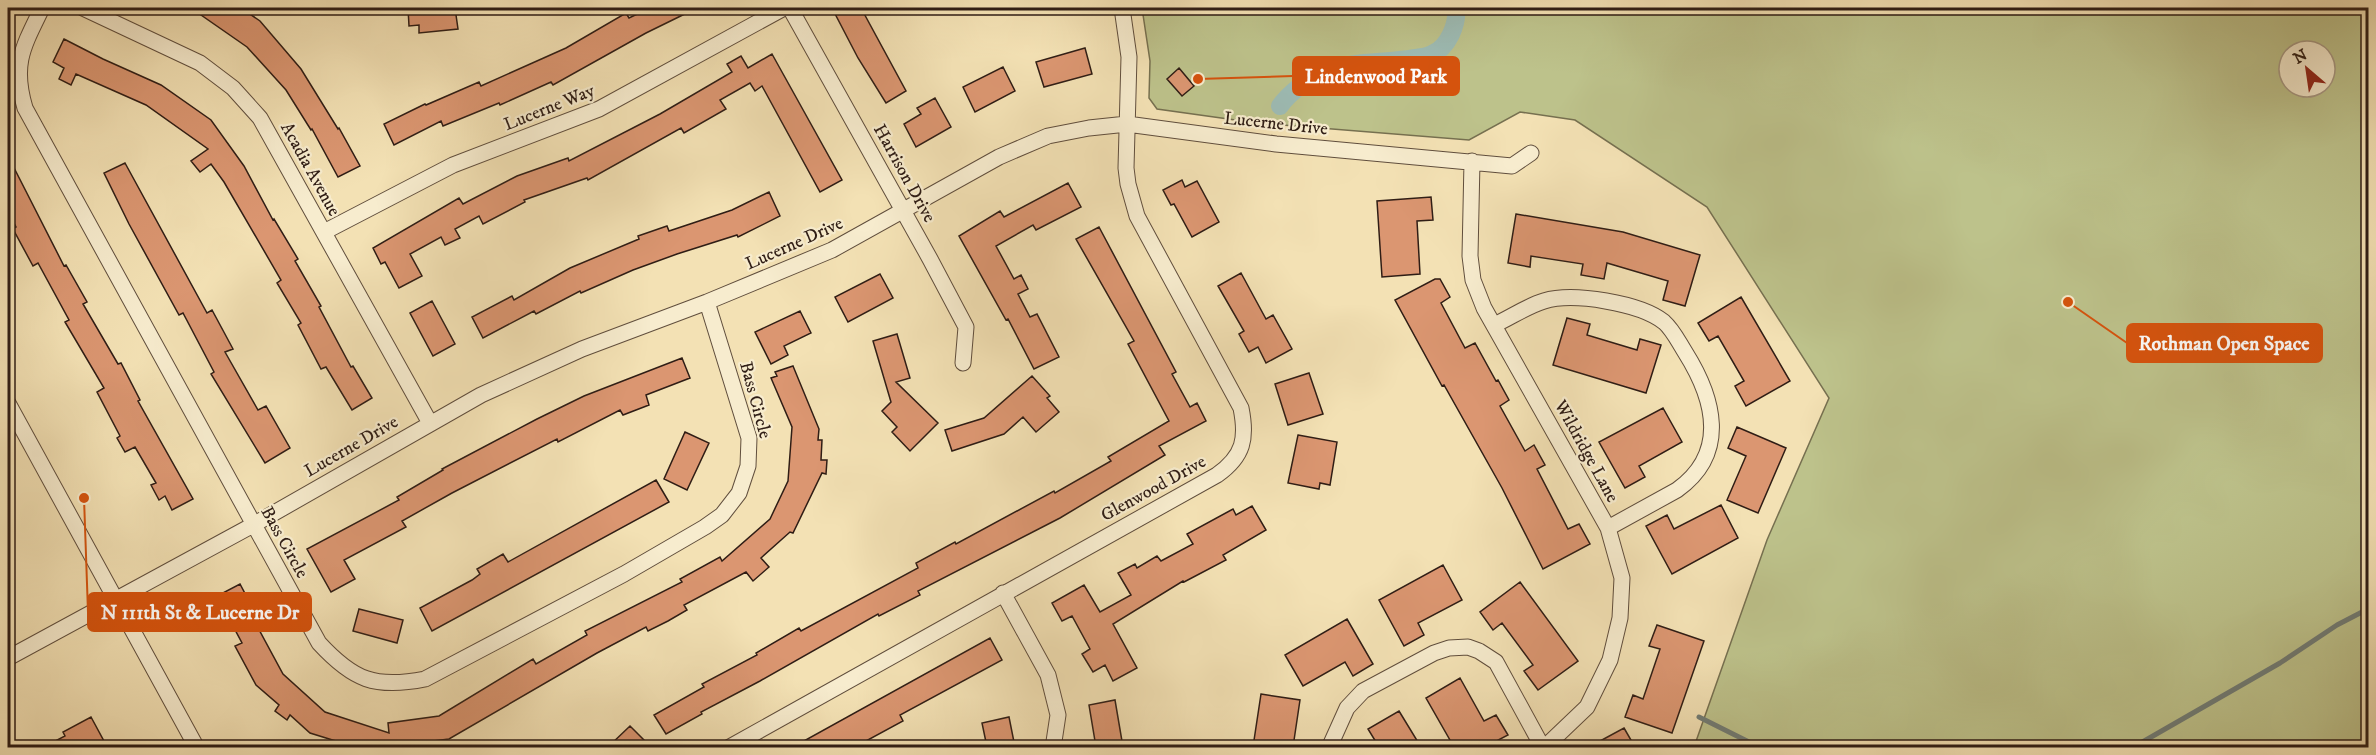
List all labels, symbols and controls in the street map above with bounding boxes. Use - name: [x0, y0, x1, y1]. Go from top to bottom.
- north arrow: [2277, 39, 2337, 99]
- text: N: [2290, 45, 2311, 69]
- callout: Lindenwood Park: [1293, 57, 1459, 95]
- text: Lindenwood Park: [1305, 65, 1448, 90]
- street label: Lucerne Way: [501, 80, 598, 136]
- street label: Lucerne Drive: [1223, 108, 1329, 140]
- street label: Acadia Avenue: [275, 119, 345, 220]
- street label: Harrison Drive: [868, 121, 940, 226]
- street label: Lucerne Drive: [742, 213, 847, 275]
- callout: Rothman Open Space: [2127, 324, 2322, 362]
- text: Rothman Open Space: [2138, 332, 2310, 357]
- street label: Bass Circle: [734, 359, 776, 441]
- street label: Wildridge Lane: [1549, 396, 1623, 506]
- street label: Lucerne Drive: [301, 411, 402, 482]
- street label: Glenwood Drive: [1097, 451, 1210, 527]
- street label: Bass Circle: [255, 503, 313, 582]
- callout: N 111th St & Lucerne Dr: [88, 593, 311, 631]
- text: N 111th St & Lucerne Dr: [101, 601, 300, 626]

